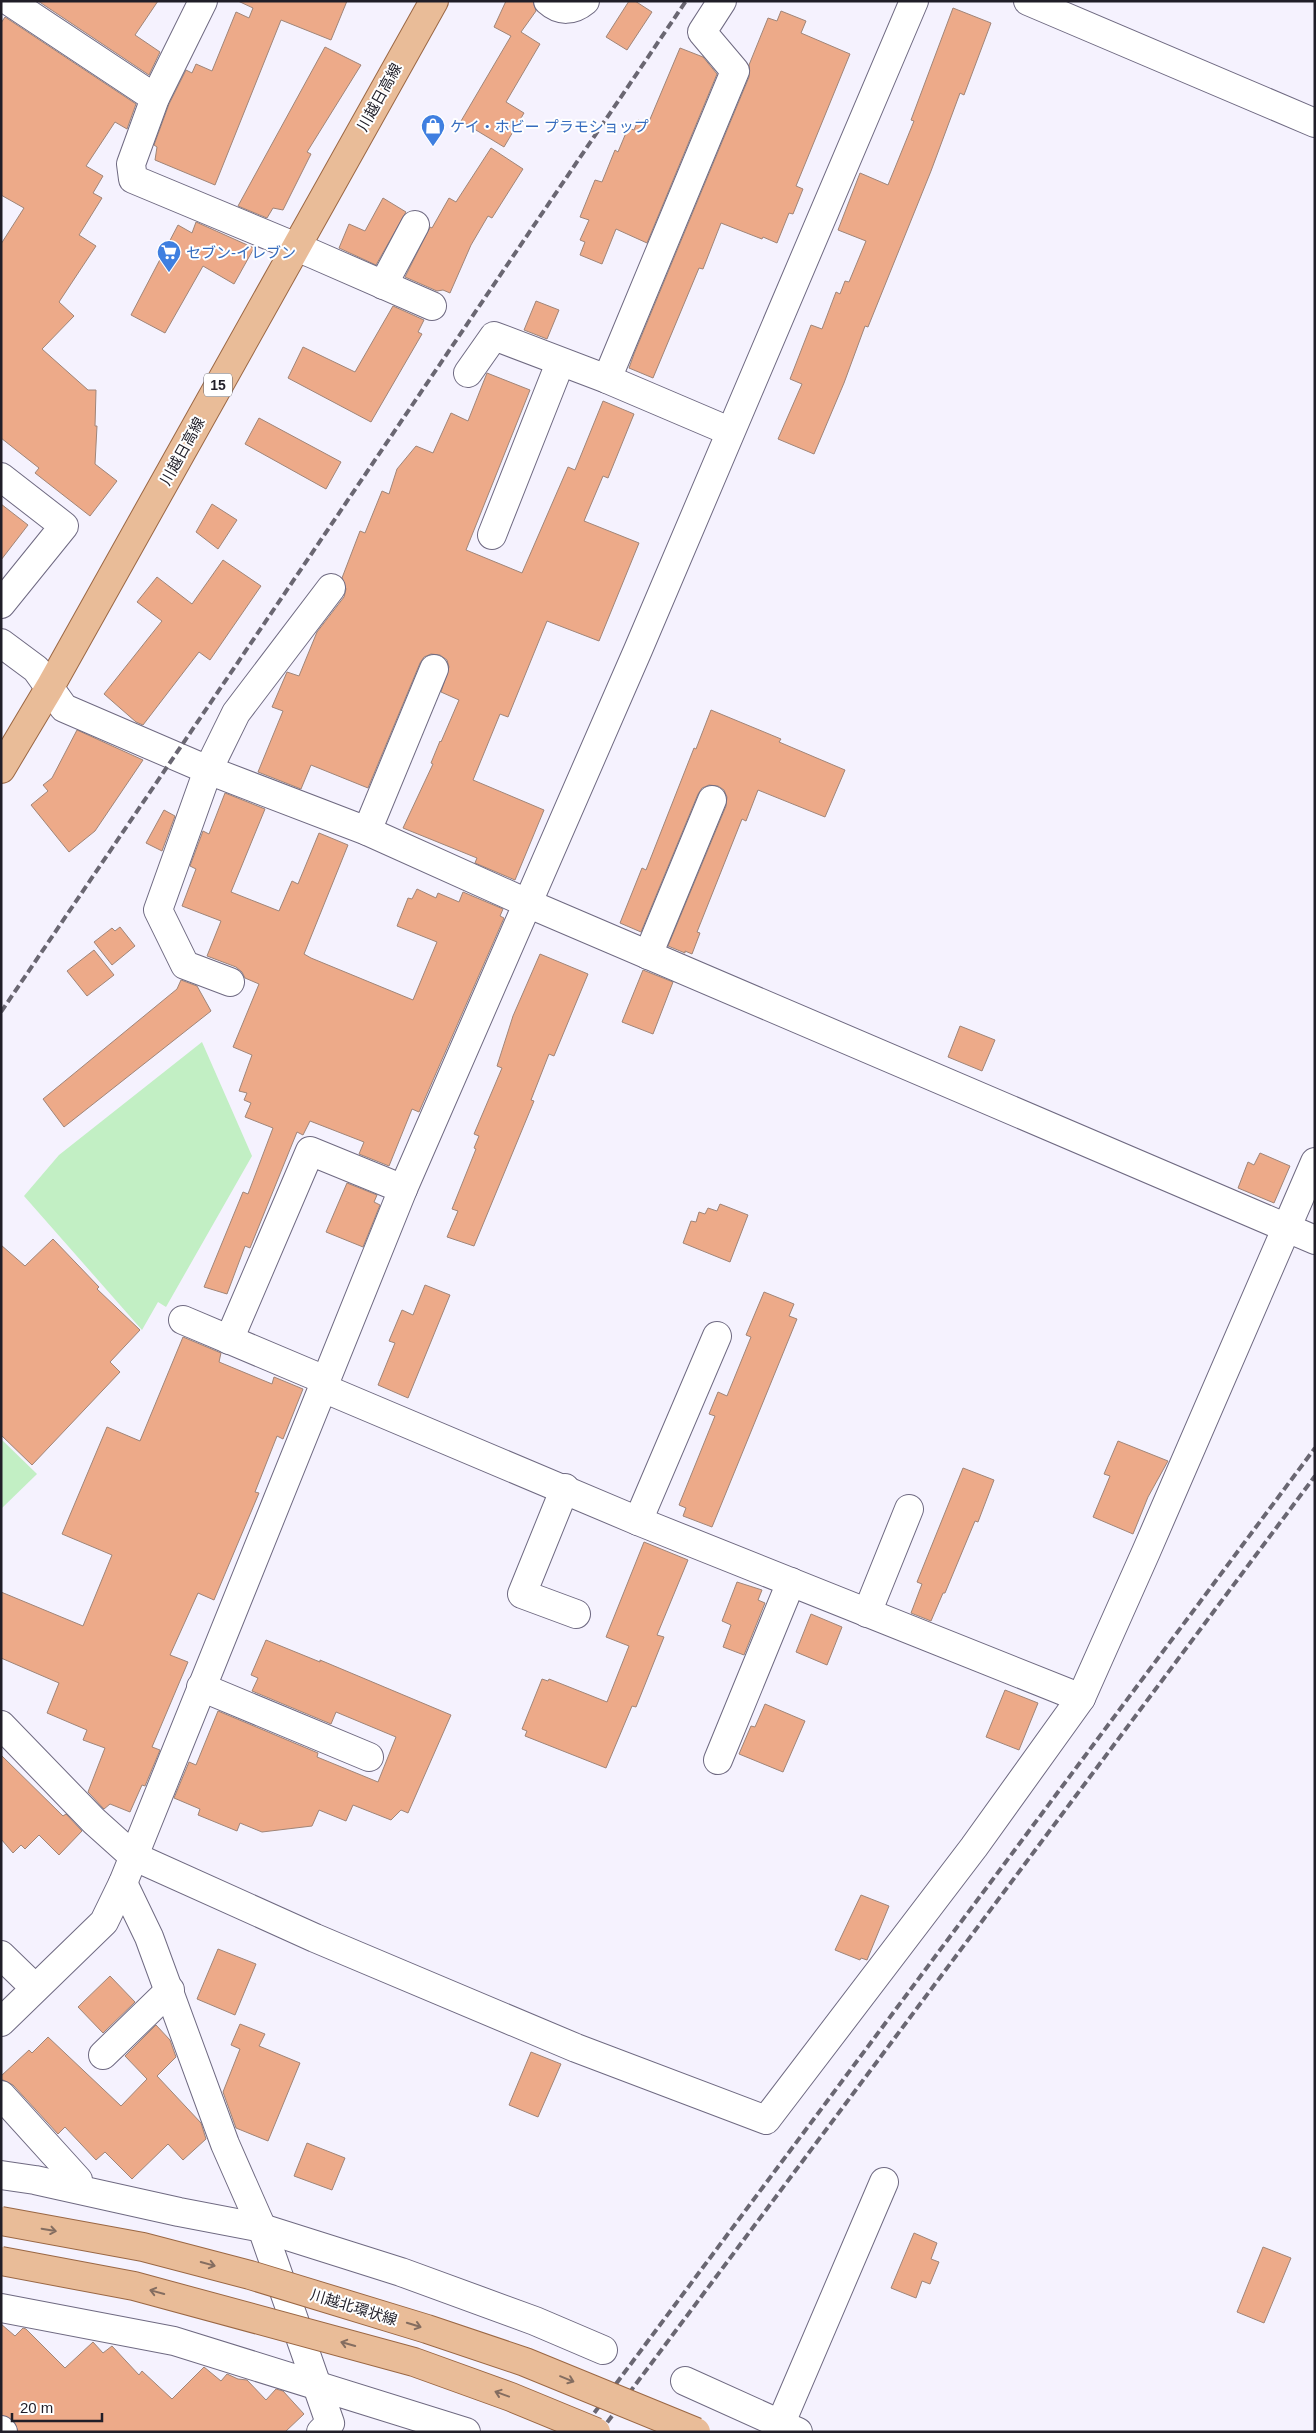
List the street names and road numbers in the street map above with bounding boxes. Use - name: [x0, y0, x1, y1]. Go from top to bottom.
- street label: 川越日高線: [353, 60, 405, 134]
- road number: 15: [204, 374, 232, 396]
- street label: 川越日高線: [156, 414, 208, 488]
- street label: 川越北環状線: [308, 2286, 400, 2328]

